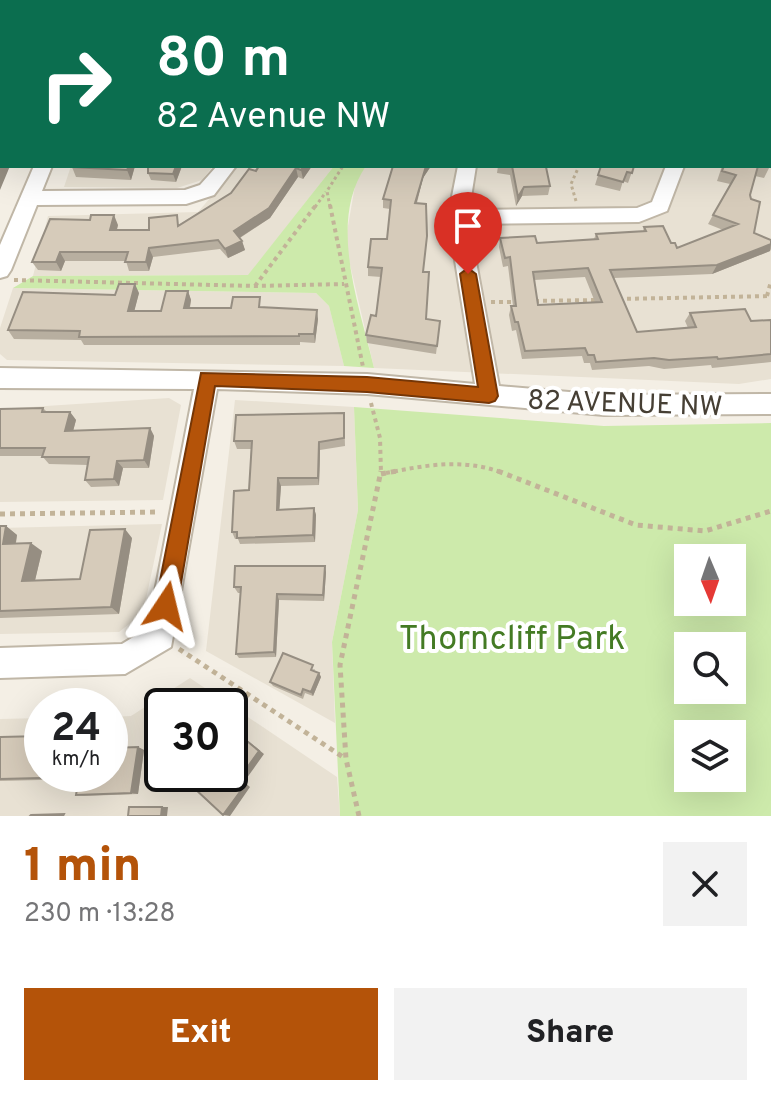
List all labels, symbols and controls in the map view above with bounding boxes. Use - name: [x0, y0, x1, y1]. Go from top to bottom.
- text: 80 m: [156, 26, 290, 96]
- icon: right: [24, 32, 128, 136]
- text: 82 Avenue NW: [156, 95, 391, 141]
- pin: [434, 192, 502, 274]
- icon: arrive: [446, 204, 490, 248]
- street label: 82 AVENUE NW: [527, 384, 723, 426]
- north arrow: [674, 544, 746, 616]
- map controls: [674, 544, 746, 792]
- position arrow: [124, 564, 208, 648]
- park label: Thorncliff Park: [399, 619, 625, 662]
- button: search: [674, 632, 746, 704]
- speed limit sign: 30: [144, 688, 248, 792]
- text: 24: [51, 705, 101, 755]
- button: layers: [674, 720, 746, 792]
- text: km/h: [52, 747, 100, 773]
- text: 1 min: [24, 838, 141, 898]
- button: close: [663, 842, 747, 926]
- text: 230 m · 13:28: [24, 898, 175, 931]
- button: Exit: [24, 988, 378, 1080]
- button: Share: [394, 988, 747, 1080]

